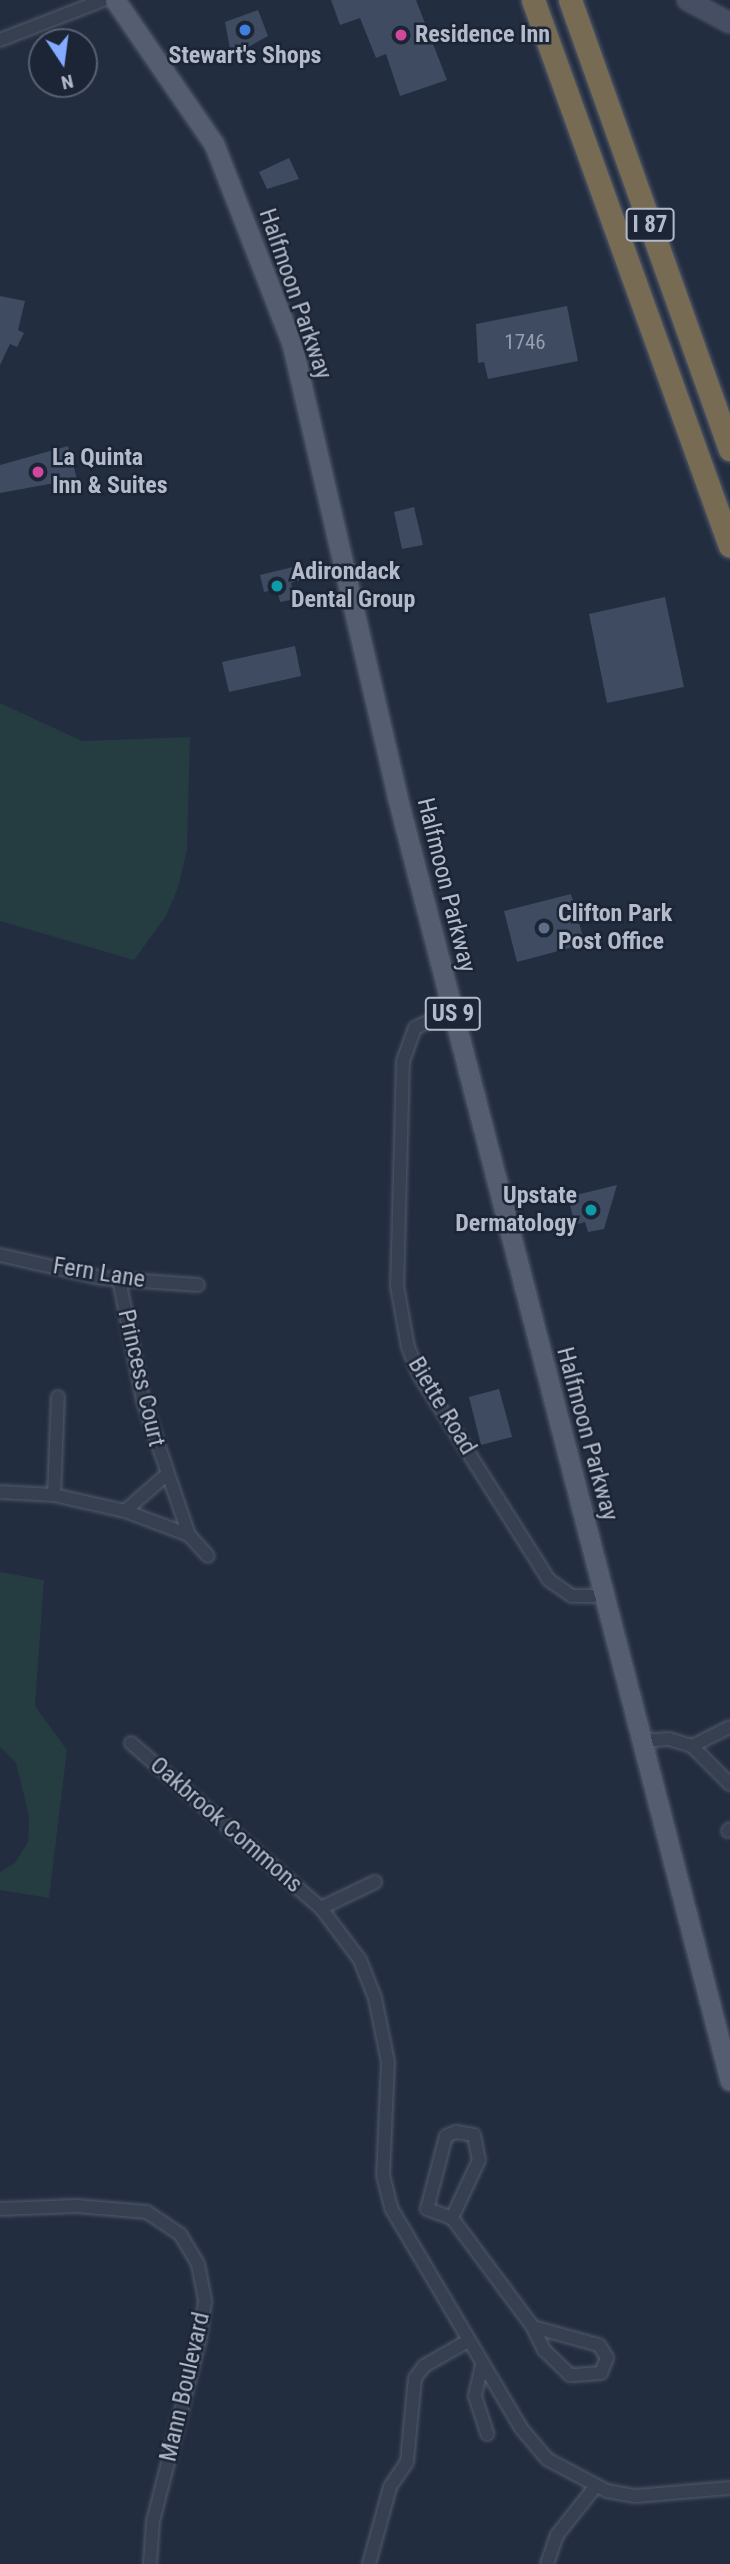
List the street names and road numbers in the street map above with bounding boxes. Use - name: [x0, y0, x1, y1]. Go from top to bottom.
- street label: Halfmoon Parkway: [252, 205, 338, 383]
- road number: I 87: [626, 206, 674, 244]
- street label: Halfmoon Parkway: [410, 795, 482, 975]
- road number: US 9: [423, 995, 483, 1034]
- street label: Fern Lane: [51, 1252, 147, 1294]
- street label: Princess Court: [111, 1307, 171, 1449]
- street label: Halfmoon Parkway: [550, 1344, 624, 1524]
- street label: Biette Road: [402, 1352, 482, 1460]
- street label: Oakbrook Commons: [144, 1751, 308, 1899]
- street label: Mann Boulevard: [154, 2310, 216, 2464]

